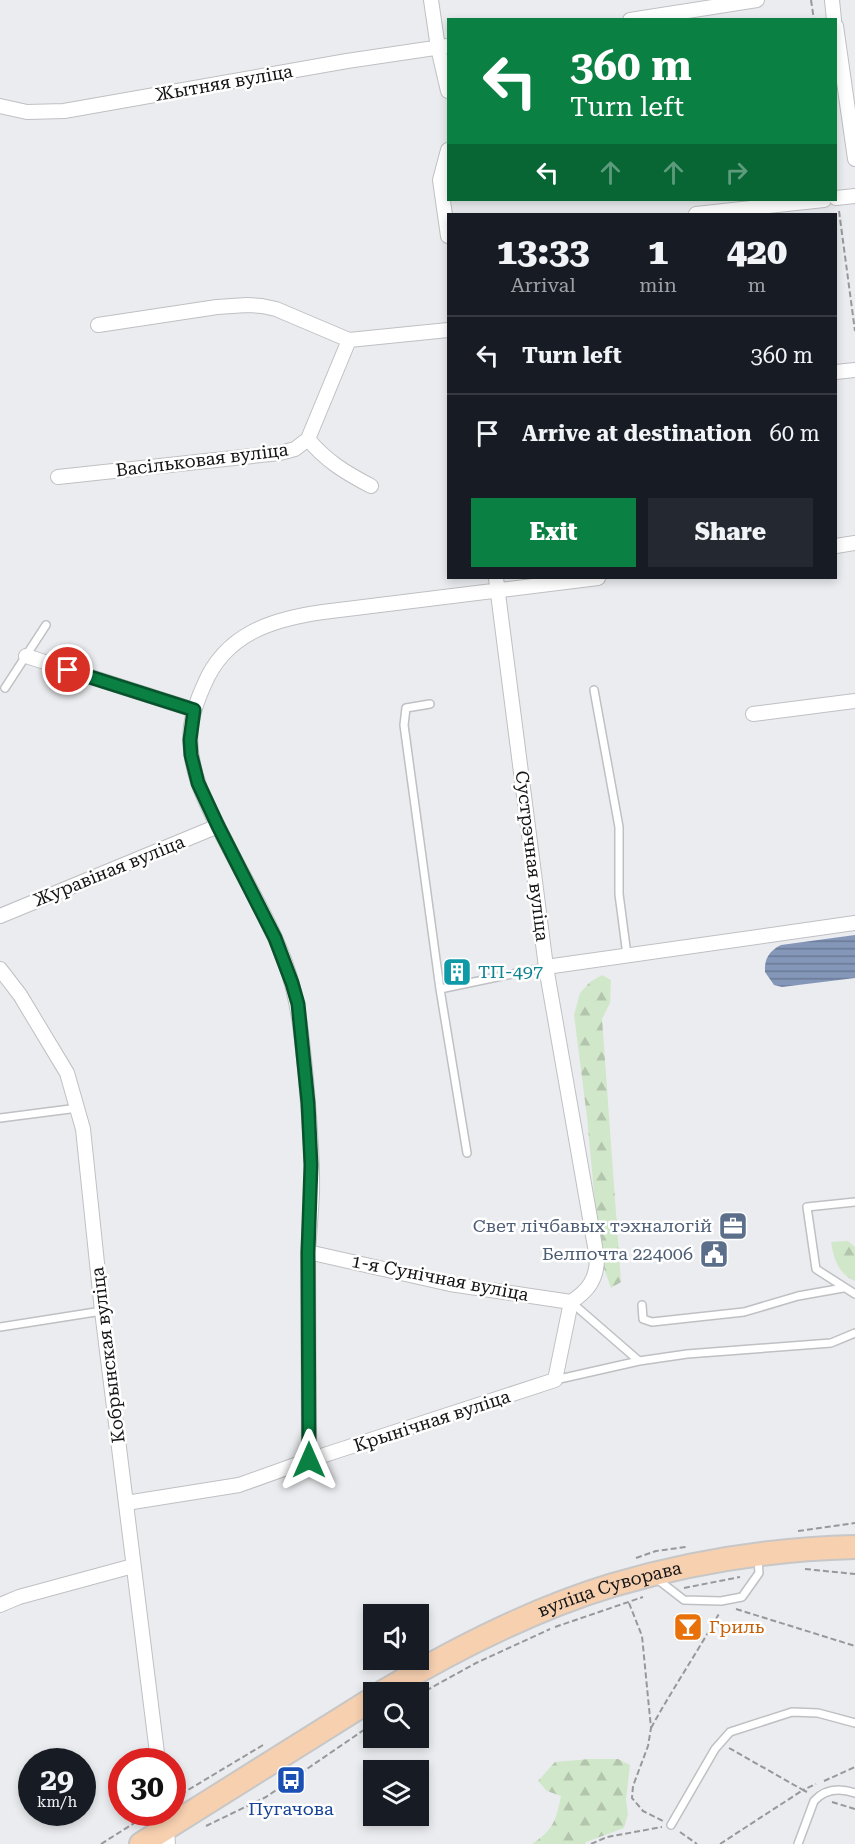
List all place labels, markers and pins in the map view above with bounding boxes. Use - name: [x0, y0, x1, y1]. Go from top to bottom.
- pin: [42, 644, 93, 695]
- building icon: ТП-497: [441, 956, 473, 988]
- place label: ТП-497: [478, 961, 543, 982]
- office icon: Свет лічбавых тэхналогій: [717, 1210, 749, 1242]
- place label: Свет лічбавых тэхналогій: [473, 1215, 712, 1236]
- public building icon: Белпочта 224006: [698, 1238, 730, 1270]
- place label: Белпочта 224006: [542, 1243, 693, 1264]
- bar icon: Гриль: [672, 1611, 704, 1643]
- place label: Гриль: [709, 1616, 765, 1637]
- bus stop icon: Пугачова: [275, 1764, 307, 1796]
- place label: Пугачова: [248, 1798, 334, 1819]

